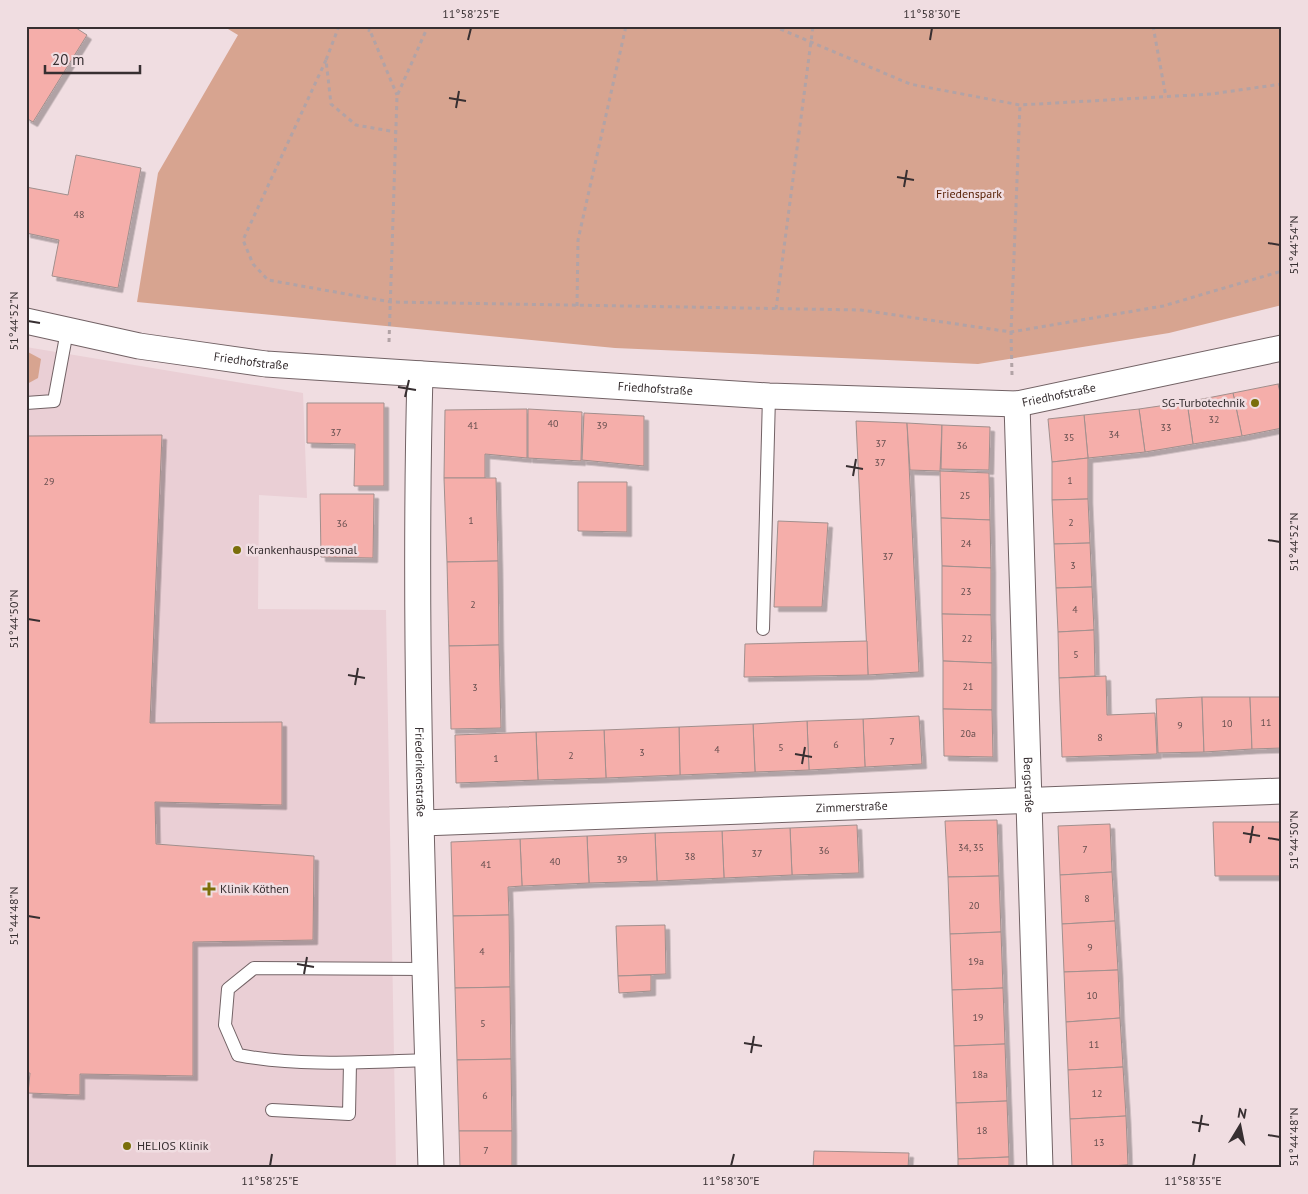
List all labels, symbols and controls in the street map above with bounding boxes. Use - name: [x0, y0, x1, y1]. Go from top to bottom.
- text: 11°58'25"E: [442, 6, 500, 21]
- text: 11°58'30"E: [903, 6, 961, 21]
- scale bar: [45, 42, 140, 74]
- text: 20 m: [52, 50, 85, 69]
- park label: Friedenspark: [936, 186, 1002, 201]
- house number: 48: [74, 208, 84, 221]
- text: 51°44'54"N: [1286, 215, 1301, 275]
- text: 51°44'52"N: [6, 291, 21, 351]
- street label: Friedhofstraße: [213, 349, 289, 372]
- street label: Friedhofstraße: [617, 378, 693, 398]
- street label: Friedhofstraße: [1020, 380, 1097, 410]
- place label: SG-Turbotechnik: [1162, 395, 1245, 410]
- marker: SG-Turbotechnik: [1249, 397, 1261, 409]
- house number: 32: [1209, 413, 1219, 426]
- house number: 40: [548, 417, 559, 430]
- house number: 41: [468, 419, 478, 432]
- house number: 39: [597, 419, 607, 432]
- house number: 33: [1161, 421, 1171, 434]
- house number: 37: [331, 426, 341, 439]
- house number: 34: [1109, 428, 1120, 441]
- house number: 35: [1064, 431, 1074, 444]
- house number: 37: [876, 437, 886, 450]
- house number: 36: [957, 439, 967, 452]
- house number: 37: [875, 456, 885, 469]
- house number: 1: [1067, 474, 1073, 487]
- house number: 29: [44, 475, 54, 488]
- house number: 25: [960, 489, 970, 502]
- text: 51°44'52"N: [1286, 512, 1301, 572]
- house number: 1: [468, 514, 474, 527]
- house number: 2: [1068, 516, 1074, 529]
- house number: 36: [337, 517, 347, 530]
- house number: 24: [961, 537, 972, 550]
- place label: Krankenhauspersonal: [247, 542, 358, 557]
- marker: Krankenhauspersonal: [231, 544, 243, 556]
- house number: 37: [883, 550, 893, 563]
- house number: 3: [1070, 559, 1076, 572]
- house number: 23: [961, 585, 971, 598]
- text: 51°44'50"N: [6, 589, 21, 649]
- house number: 2: [470, 598, 476, 611]
- house number: 4: [1072, 603, 1078, 616]
- house number: 22: [962, 632, 972, 645]
- house number: 5: [1073, 648, 1079, 661]
- house number: 21: [963, 680, 973, 693]
- house number: 3: [472, 681, 478, 694]
- house number: 11: [1261, 716, 1271, 729]
- house number: 10: [1222, 717, 1233, 730]
- house number: 9: [1177, 719, 1183, 732]
- street label: Friederikenstraße: [412, 727, 429, 817]
- house number: 20a: [960, 727, 976, 740]
- house number: 8: [1097, 731, 1103, 744]
- house number: 7: [889, 735, 895, 748]
- house number: 6: [833, 738, 839, 751]
- house number: 5: [778, 741, 784, 754]
- house number: 4: [714, 743, 720, 756]
- house number: 3: [639, 746, 645, 759]
- house number: 2: [568, 749, 574, 762]
- house number: 1: [493, 752, 499, 765]
- street label: Bergstraße: [1021, 757, 1037, 813]
- street label: Zimmerstraße: [815, 798, 888, 815]
- text: 51°44'50"N: [1286, 810, 1301, 870]
- house number: 34, 35: [958, 841, 984, 854]
- house number: 7: [1082, 843, 1088, 856]
- house number: 36: [819, 844, 829, 857]
- house number: 37: [752, 847, 762, 860]
- house number: 38: [685, 850, 695, 863]
- house number: 39: [617, 853, 627, 866]
- house number: 40: [550, 855, 561, 868]
- house number: 41: [481, 858, 491, 871]
- place label: Klinik Köthen: [220, 881, 289, 896]
- marker: Klinik Köthen: [202, 882, 216, 896]
- text: 51°44'48"N: [6, 886, 21, 946]
- house number: 8: [1084, 892, 1090, 905]
- house number: 20: [969, 899, 980, 912]
- house number: 9: [1087, 941, 1093, 954]
- house number: 4: [479, 945, 485, 958]
- house number: 19a: [968, 955, 984, 968]
- house number: 10: [1087, 989, 1098, 1002]
- house number: 19: [973, 1011, 983, 1024]
- house number: 5: [480, 1017, 486, 1030]
- house number: 11: [1089, 1038, 1099, 1051]
- house number: 18a: [972, 1068, 988, 1081]
- house number: 12: [1092, 1087, 1102, 1100]
- house number: 6: [482, 1089, 488, 1102]
- north arrow: [1216, 1102, 1266, 1152]
- text: N: [1236, 1104, 1248, 1123]
- text: 51°44'48"N: [1286, 1107, 1301, 1167]
- house number: 18: [977, 1124, 987, 1137]
- house number: 13: [1094, 1136, 1104, 1149]
- place label: HELIOS Klinik: [137, 1138, 209, 1153]
- marker: HELIOS Klinik: [121, 1140, 133, 1152]
- house number: 7: [483, 1144, 489, 1157]
- text: 11°58'25"E: [241, 1173, 299, 1188]
- text: 11°58'30"E: [702, 1173, 760, 1188]
- text: 11°58'35"E: [1164, 1173, 1222, 1188]

